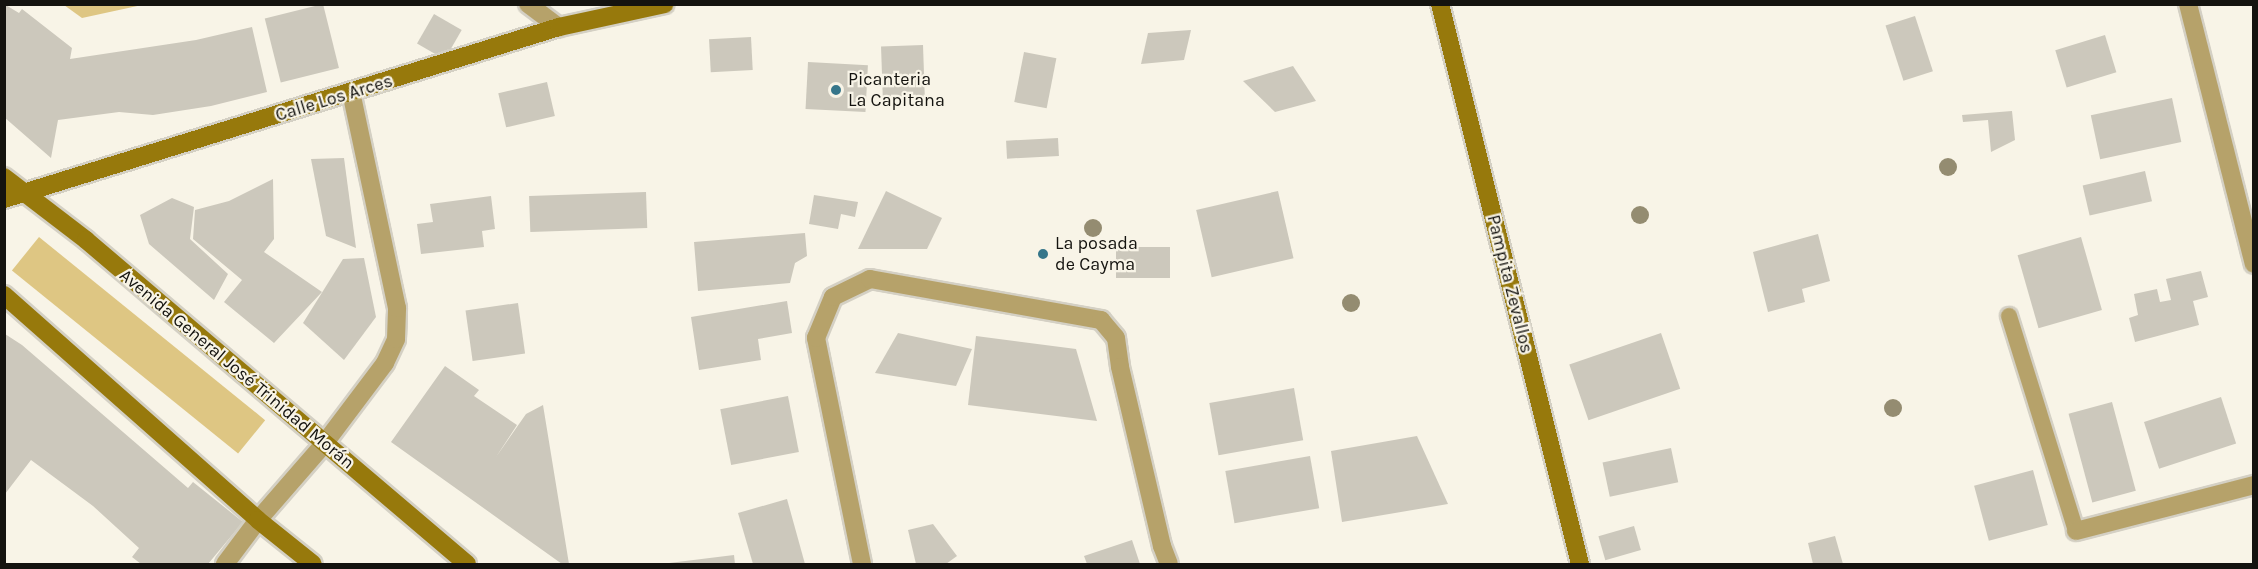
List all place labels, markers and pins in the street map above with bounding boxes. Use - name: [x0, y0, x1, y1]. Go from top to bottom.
- place label: Picanteria La Capitana: [848, 69, 945, 112]
- marker: Picanteria La Capitana: [829, 83, 843, 97]
- place label: La posada de Cayma: [1055, 233, 1138, 276]
- marker: La posada de Cayma: [1036, 247, 1050, 261]

